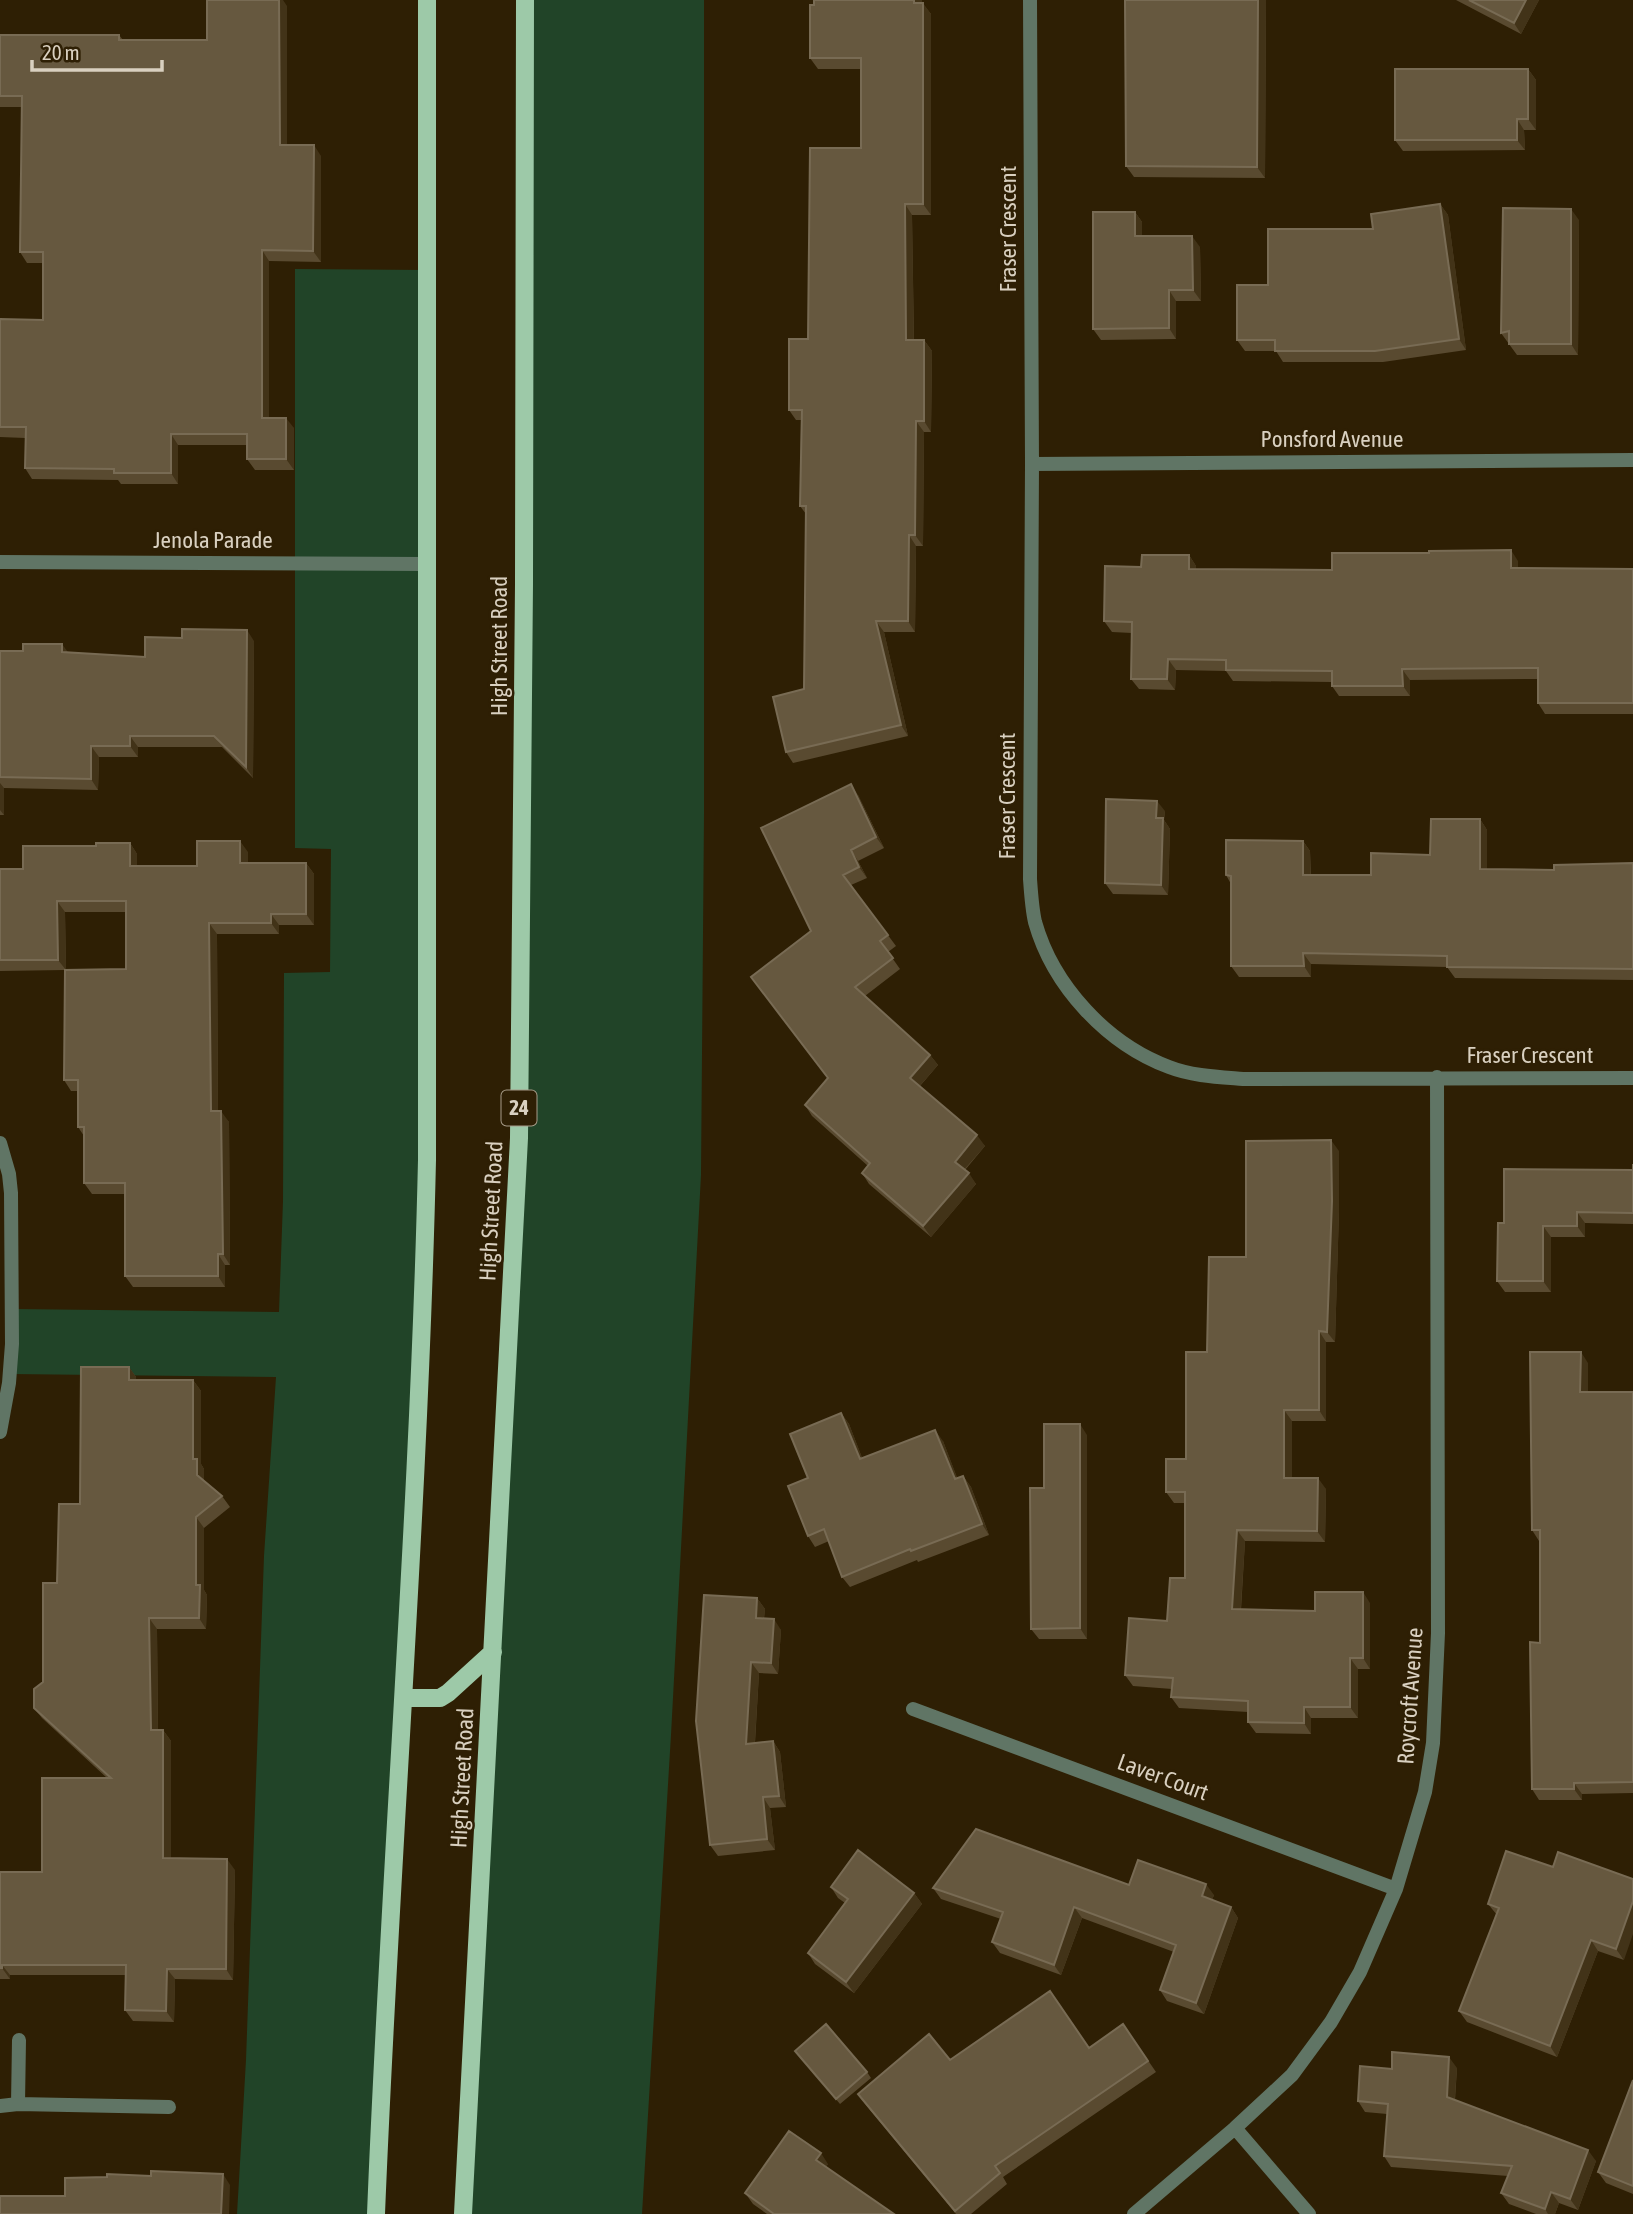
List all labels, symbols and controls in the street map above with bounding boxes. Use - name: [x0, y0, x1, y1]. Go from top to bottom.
- scale bar: [32, 28, 161, 72]
- text: 20 m: [42, 40, 80, 64]
- street label: Fraser Crescent: [995, 166, 1021, 292]
- street label: Ponsford Avenue: [1261, 426, 1403, 452]
- street label: Jenola Parade: [153, 527, 273, 553]
- street label: High Street Road: [486, 576, 512, 716]
- street label: Fraser Crescent: [994, 733, 1020, 859]
- street label: Fraser Crescent: [1467, 1042, 1593, 1068]
- road number: 24: [502, 1090, 536, 1126]
- street label: High Street Road: [474, 1140, 508, 1282]
- street label: Roycroft Avenue: [1392, 1627, 1428, 1765]
- street label: High Street Road: [445, 1707, 479, 1849]
- street label: Laver Court: [1114, 1749, 1212, 1805]

